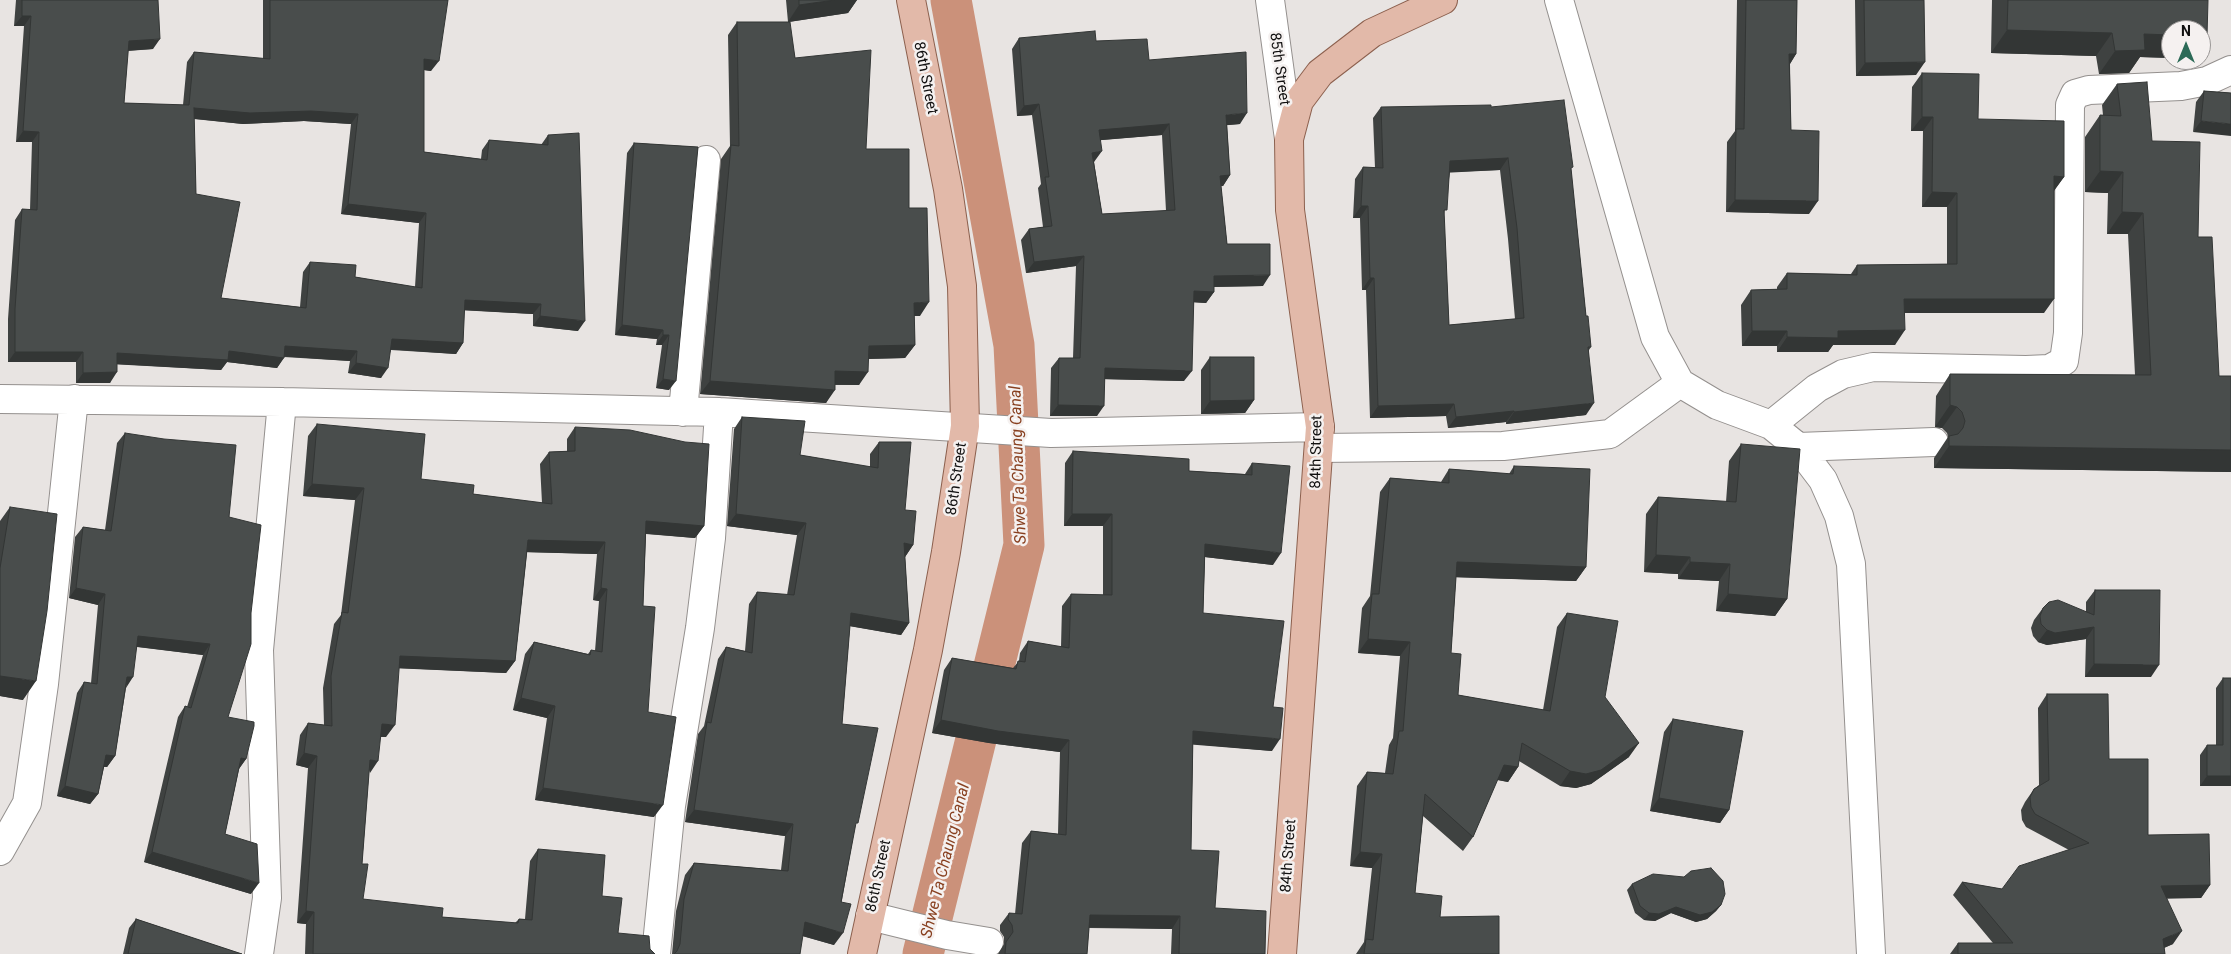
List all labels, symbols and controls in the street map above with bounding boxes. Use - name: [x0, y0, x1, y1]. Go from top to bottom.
- north arrow: [2161, 20, 2211, 70]
- text: N: [2181, 23, 2191, 39]
- street label: 85th Street: [1265, 31, 1293, 107]
- street label: 86th Street: [909, 40, 941, 116]
- water label: Shwe Ta Chaung Canal: [1007, 385, 1031, 545]
- street label: 84th Street: [1307, 415, 1327, 489]
- street label: 86th Street: [943, 441, 971, 517]
- water label: Shwe Ta Chaung Canal: [918, 782, 974, 940]
- street label: 84th Street: [1277, 819, 1301, 893]
- street label: 86th Street: [863, 838, 895, 914]

